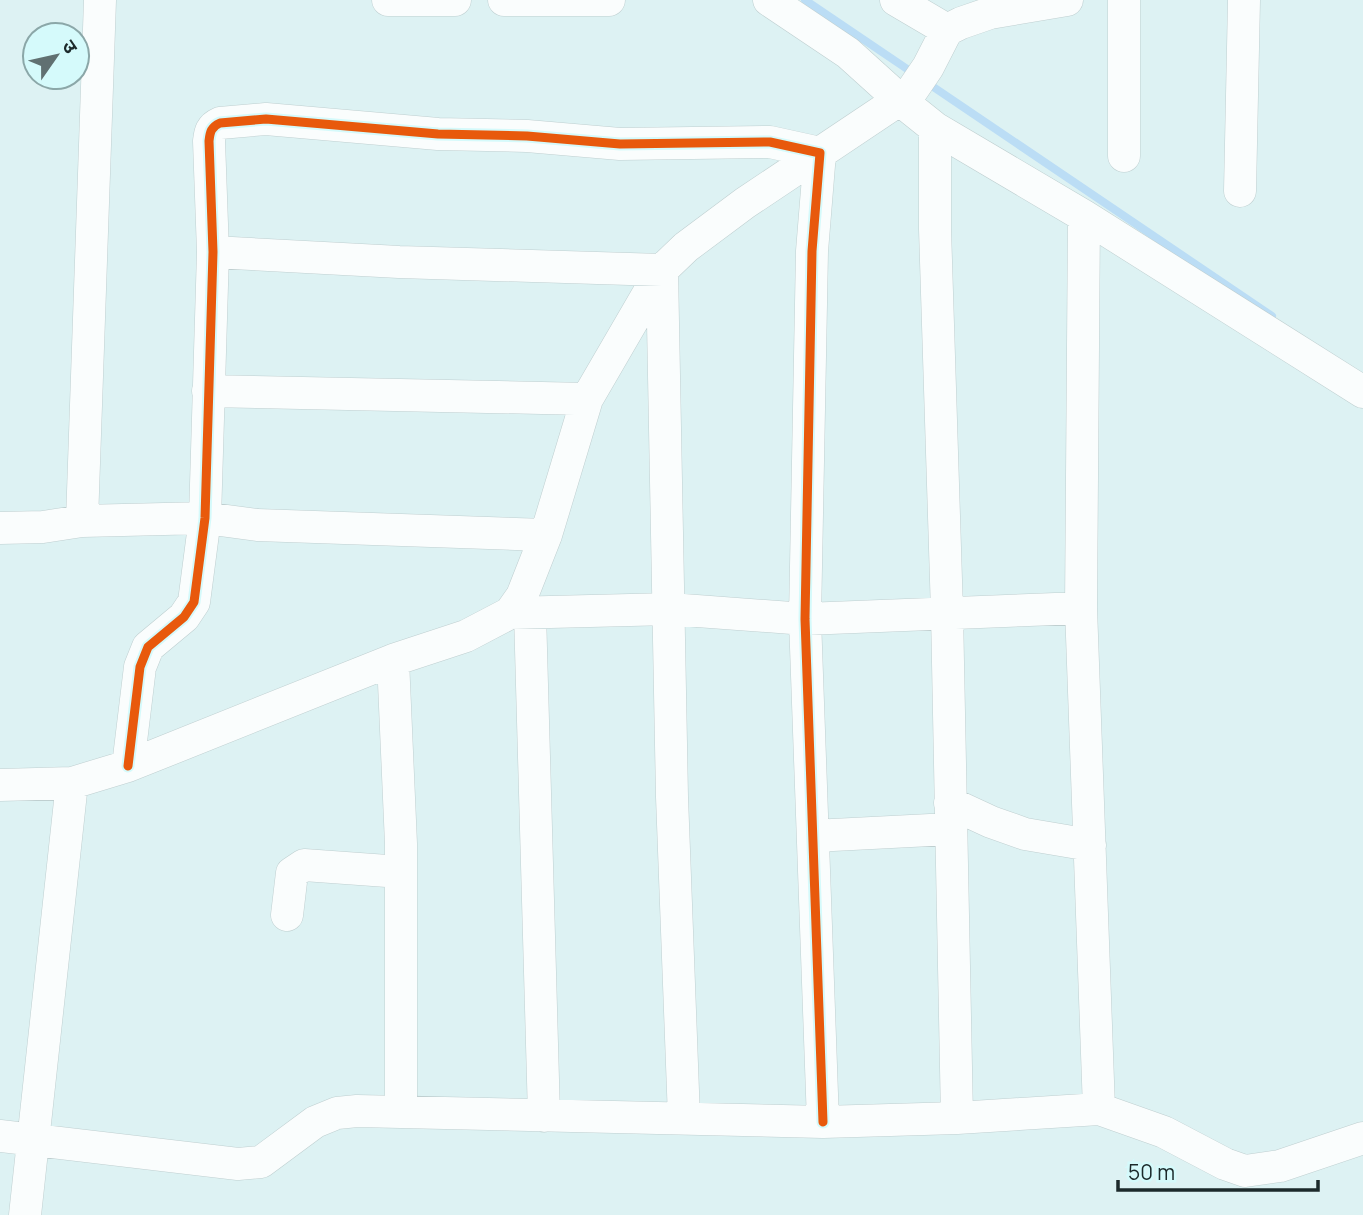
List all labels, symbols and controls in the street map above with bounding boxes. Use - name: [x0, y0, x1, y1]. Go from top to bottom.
- north arrow: [21, 21, 91, 91]
- text: उ: [56, 35, 84, 59]
- scale bar: [1118, 1148, 1318, 1192]
- text: 50 m: [1128, 1158, 1175, 1186]

